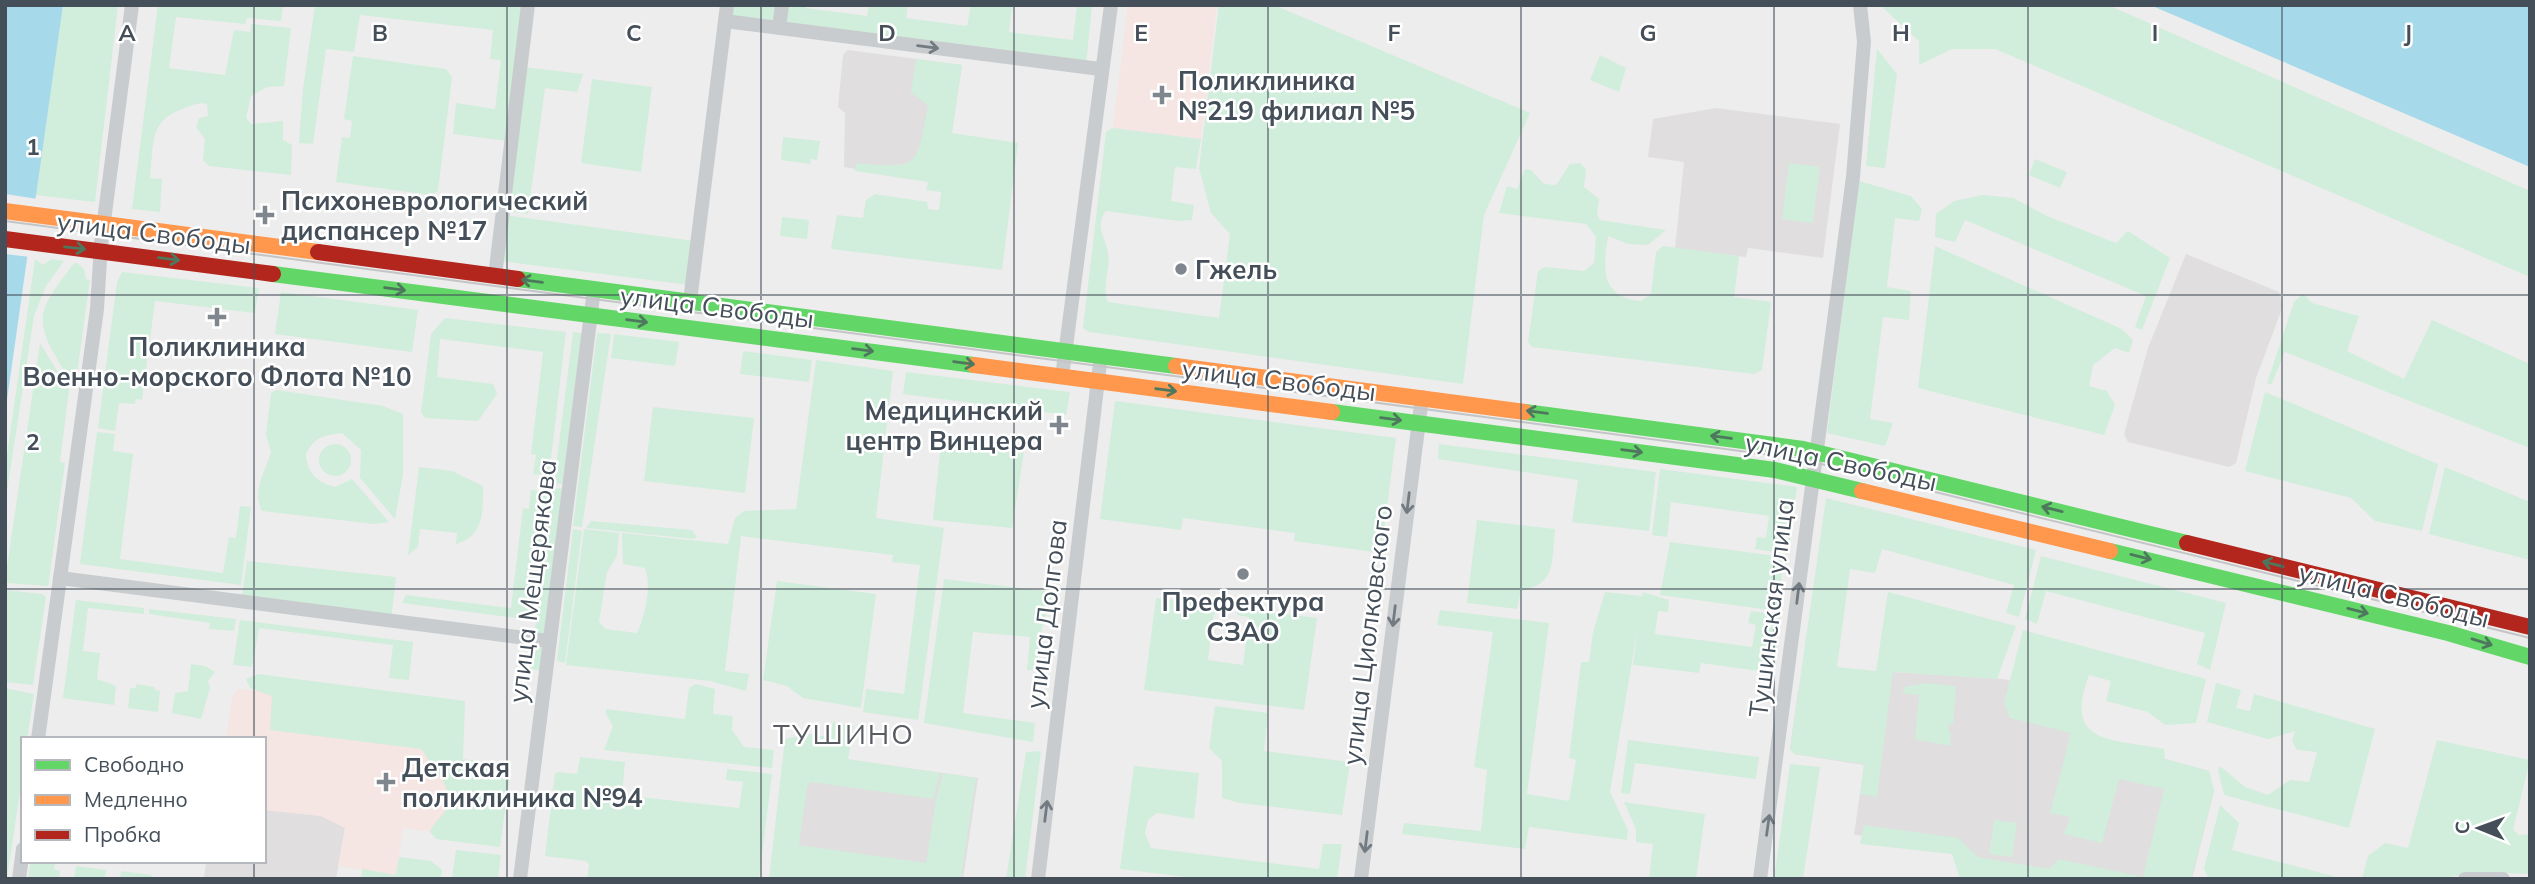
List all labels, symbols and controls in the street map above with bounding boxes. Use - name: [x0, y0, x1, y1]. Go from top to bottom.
- text: A: [118, 18, 136, 47]
- text: B: [372, 18, 388, 47]
- text: C: [626, 18, 642, 47]
- text: D: [878, 18, 896, 47]
- text: E: [1134, 18, 1148, 47]
- text: F: [1387, 18, 1401, 47]
- text: G: [1639, 18, 1657, 47]
- text: H: [1892, 18, 1910, 47]
- text: I: [2152, 18, 2158, 47]
- text: J: [2404, 18, 2412, 47]
- one-way arrow: [917, 41, 939, 54]
- place label: Поликлиника №219 филиал №5: [1178, 64, 1415, 127]
- marker: Поликлиника №219 филиал №5: [1152, 85, 1172, 105]
- text: 1: [26, 132, 40, 161]
- place label: Психоневрологический диспансер №17: [281, 184, 588, 247]
- street label: улица Свободы: [55, 205, 253, 261]
- marker: Психоневрологический диспансер №17: [255, 205, 275, 225]
- one-way arrow: [64, 242, 86, 255]
- one-way arrow: [157, 253, 180, 266]
- place label: Гжель: [1195, 253, 1277, 286]
- marker: Гжель: [1173, 261, 1189, 277]
- one-way arrow: [521, 274, 543, 287]
- street label: улица Свободы: [618, 279, 816, 335]
- one-way arrow: [383, 282, 405, 295]
- marker: Поликлиника Военно-морского Флота №10: [207, 307, 227, 327]
- one-way arrow: [626, 315, 648, 328]
- place label: Поликлиника Военно-морского Флота №10: [22, 330, 412, 393]
- one-way arrow: [851, 344, 874, 357]
- street label: улица Свободы: [1180, 352, 1378, 408]
- one-way arrow: [952, 357, 975, 370]
- one-way arrow: [1154, 384, 1177, 397]
- place label: Медицинский центр Винцера: [846, 394, 1043, 457]
- one-way arrow: [1526, 406, 1549, 419]
- one-way arrow: [1380, 413, 1402, 426]
- marker: Медицинский центр Винцера: [1049, 415, 1069, 435]
- street label: улица Свободы: [1742, 426, 1940, 498]
- text: 2: [26, 427, 40, 456]
- one-way arrow: [1710, 431, 1732, 444]
- one-way arrow: [1621, 445, 1643, 458]
- street label: улица Мещерякова: [501, 457, 563, 705]
- one-way arrow: [1402, 491, 1415, 514]
- street label: Тушинская улица: [1741, 497, 1801, 719]
- one-way arrow: [2041, 502, 2064, 515]
- street label: улица Циолковского: [1335, 503, 1399, 767]
- street label: улица Долгова: [1018, 517, 1074, 711]
- one-way arrow: [2130, 552, 2152, 565]
- street label: улица Свободы: [2295, 555, 2493, 635]
- one-way arrow: [2262, 557, 2285, 570]
- marker: Префектура СЗАО: [1235, 566, 1251, 582]
- one-way arrow: [1791, 582, 1804, 605]
- place label: Префектура СЗАО: [1161, 585, 1325, 648]
- one-way arrow: [1388, 604, 1401, 627]
- one-way arrow: [2346, 605, 2369, 618]
- one-way arrow: [2471, 637, 2493, 650]
- district label: ТУШИНО: [773, 716, 915, 751]
- legend: [21, 737, 266, 863]
- text: Свободно: [84, 751, 184, 777]
- place label: Детская поликлиника №94: [402, 751, 643, 814]
- marker: Детская поликлиника №94: [376, 772, 396, 792]
- text: Медленно: [84, 786, 188, 812]
- north arrow: [2444, 793, 2514, 863]
- one-way arrow: [1040, 800, 1053, 823]
- one-way arrow: [1761, 814, 1774, 837]
- text: Пробка: [84, 821, 161, 847]
- text: С: [2450, 821, 2474, 834]
- one-way arrow: [1359, 830, 1372, 852]

